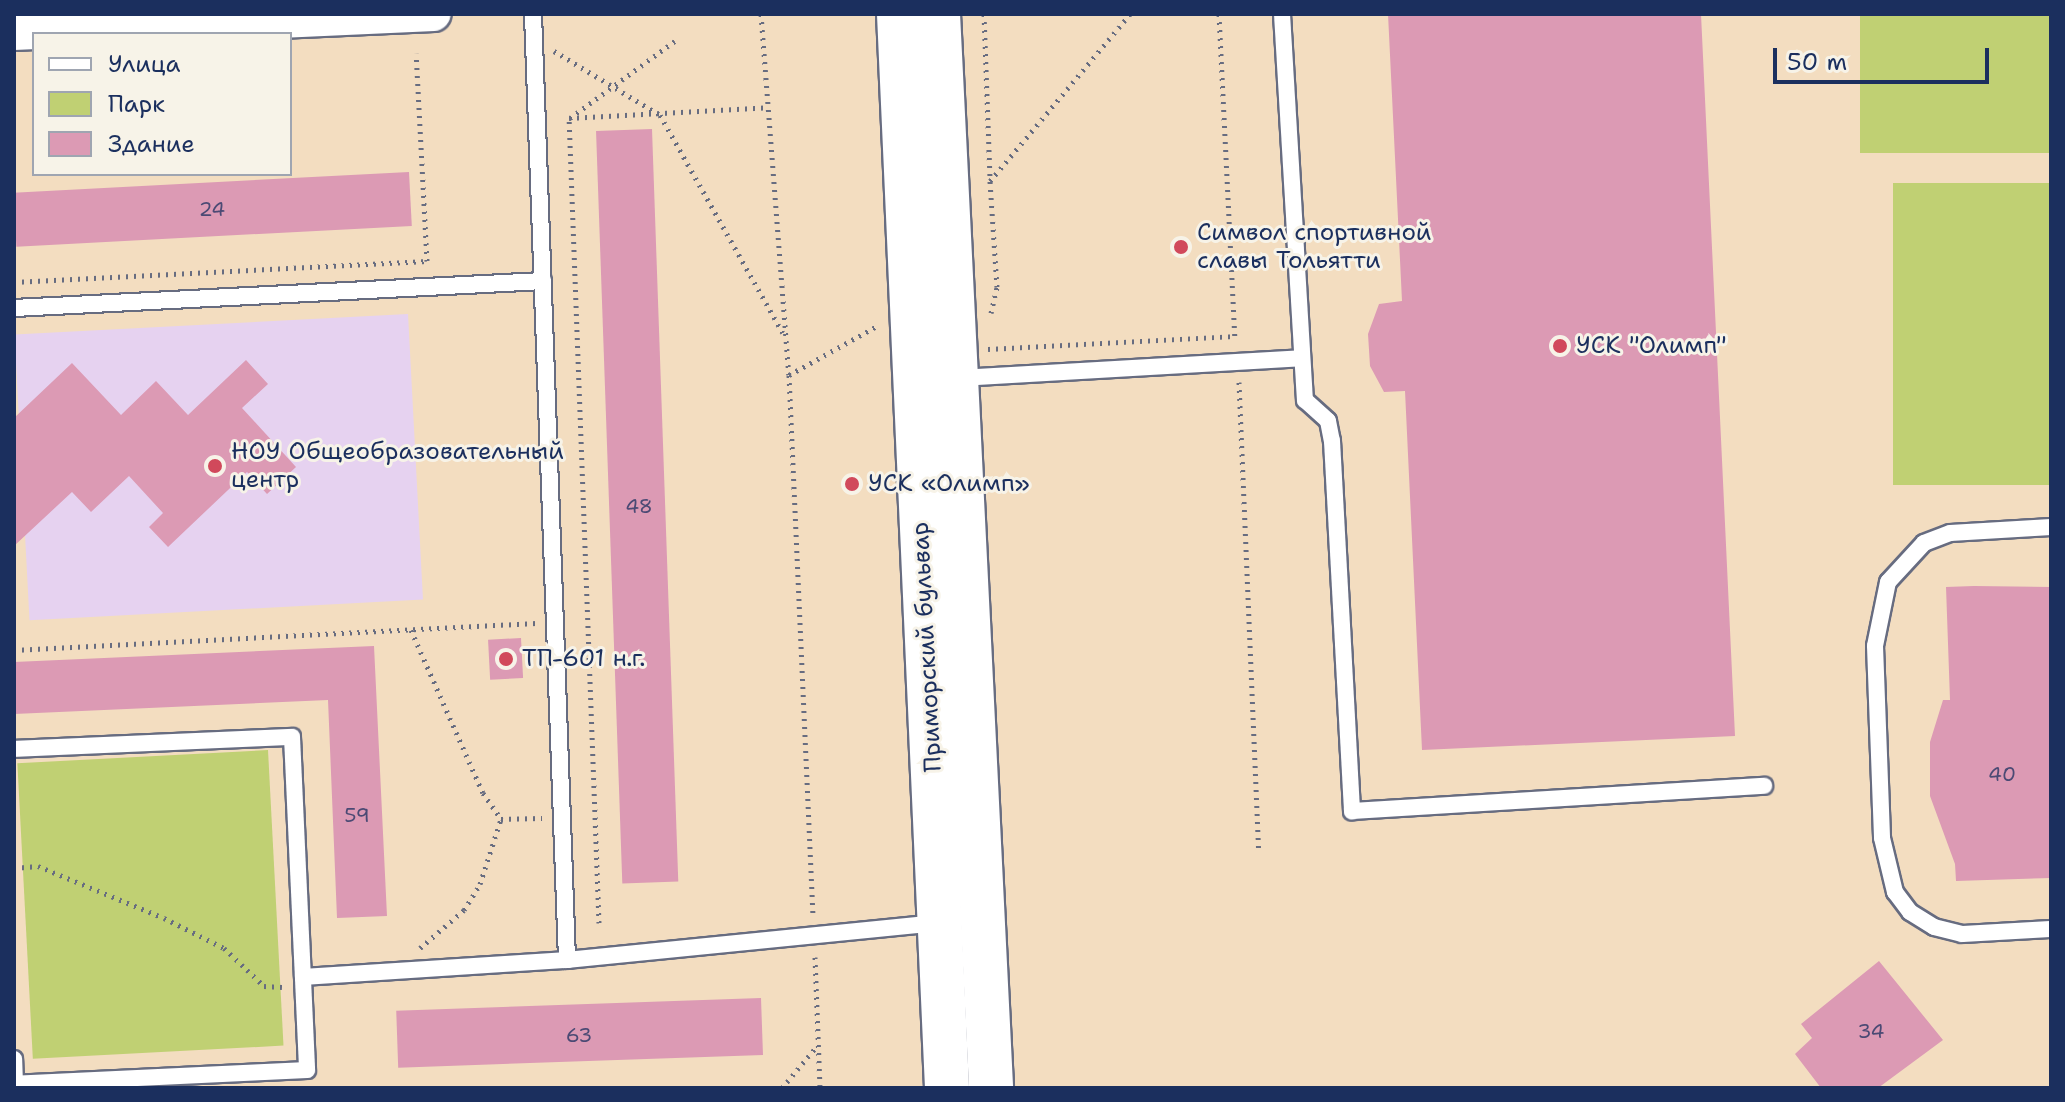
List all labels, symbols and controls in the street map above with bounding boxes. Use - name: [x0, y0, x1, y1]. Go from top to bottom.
- legend: [32, 32, 292, 176]
- scale bar: [1777, 32, 1993, 82]
- text: 50 m: [1787, 46, 1847, 78]
- text: Улица: [108, 48, 181, 80]
- text: Парк: [108, 88, 165, 120]
- text: Здание: [108, 128, 195, 160]
- house number: 24: [199, 197, 225, 221]
- place label: Символ спортивной славы Тольятти: [1197, 219, 1432, 275]
- marker: Символ спортивной славы Тольятти: [1172, 238, 1190, 256]
- place label: УСК "Олимп": [1576, 332, 1727, 360]
- marker: УСК "Олимп": [1551, 337, 1569, 355]
- place label: НОУ Общеобразовательный центр: [231, 438, 564, 494]
- marker: НОУ Общеобразовательный центр: [206, 457, 224, 475]
- place label: УСК «Олимп»: [868, 470, 1030, 498]
- marker: УСК «Олимп»: [843, 475, 861, 493]
- house number: 48: [625, 494, 653, 518]
- street label: Приморский бульвар: [906, 521, 948, 773]
- place label: ТП-601 н.г.: [522, 645, 645, 673]
- marker: ТП-601 н.г.: [497, 650, 515, 668]
- house number: 40: [1988, 762, 2016, 786]
- house number: 59: [344, 803, 370, 827]
- house number: 34: [1857, 1019, 1885, 1043]
- house number: 63: [566, 1023, 592, 1047]

